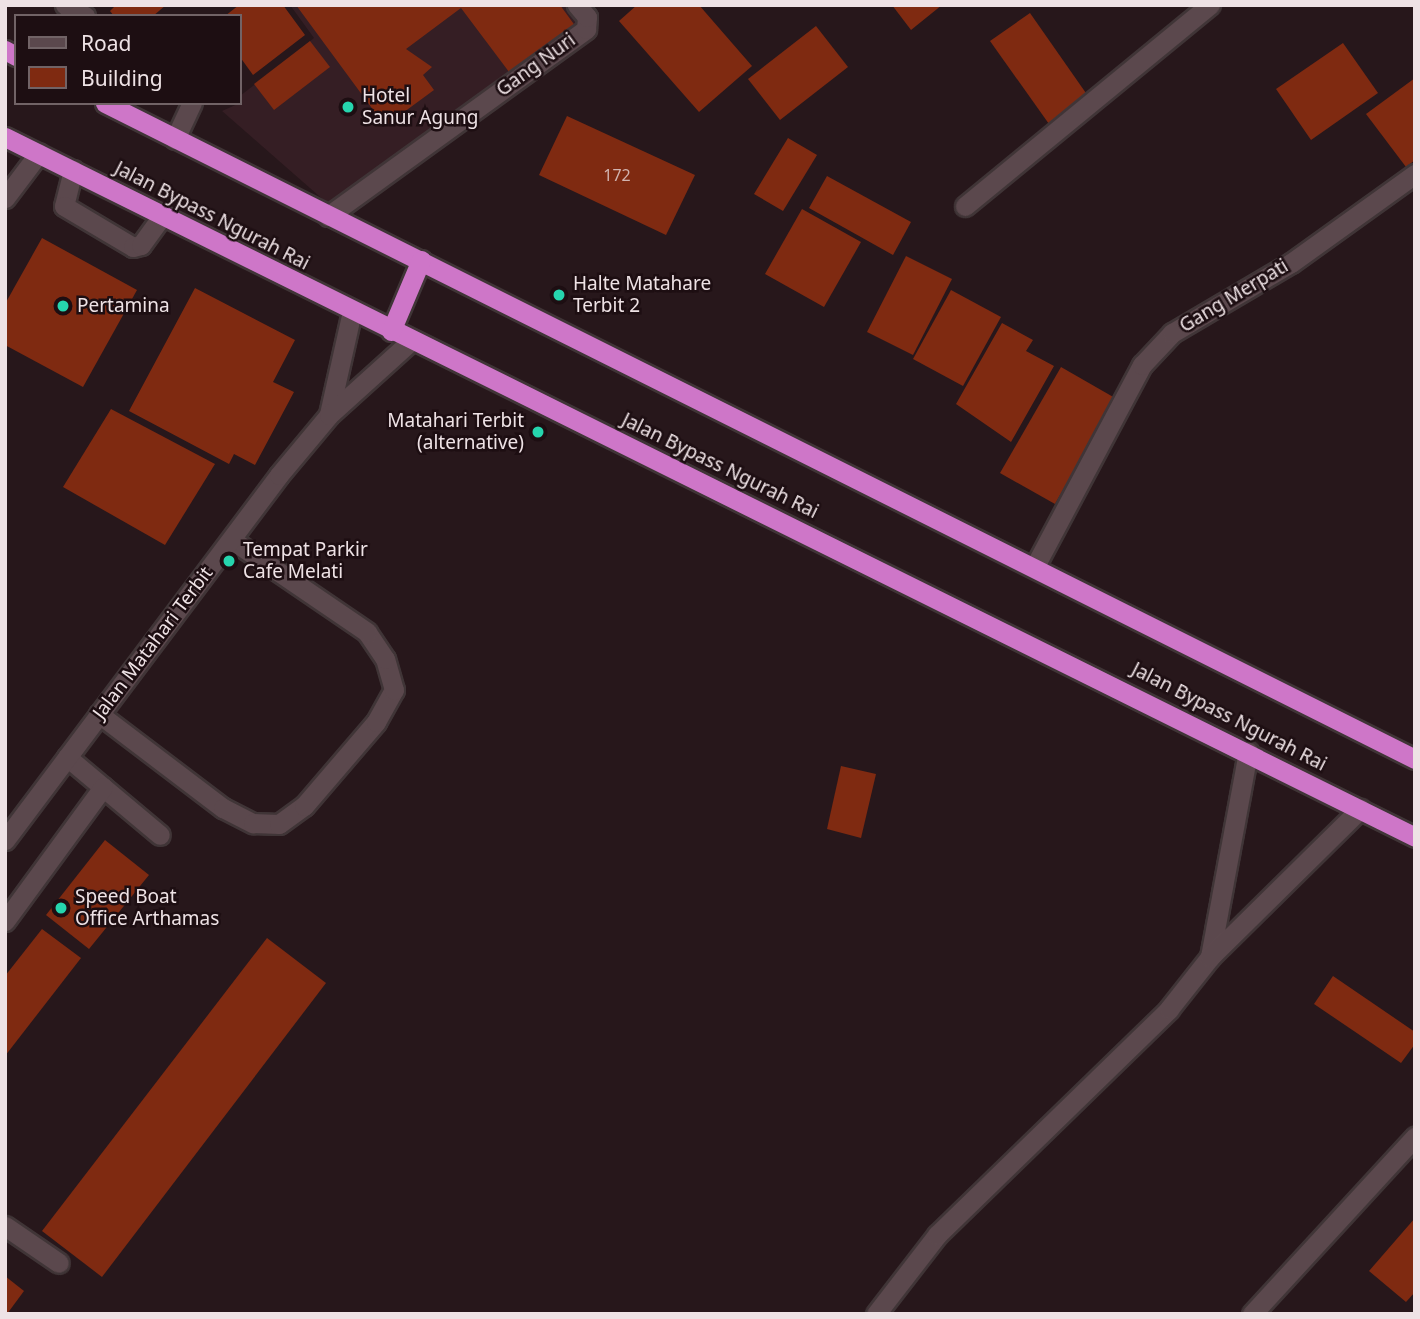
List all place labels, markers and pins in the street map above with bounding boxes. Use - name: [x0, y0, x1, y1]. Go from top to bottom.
- place label: Hotel Sanur Agung: [362, 85, 478, 129]
- marker: Hotel Sanur Agung: [340, 99, 356, 115]
- place label: Halte Matahare Terbit 2: [573, 273, 711, 317]
- marker: Halte Matahare Terbit 2: [551, 287, 567, 303]
- place label: Pertamina: [77, 295, 170, 317]
- marker: Pertamina: [55, 298, 71, 314]
- place label: Matahari Terbit (alternative): [387, 410, 524, 454]
- marker: Matahari Terbit (alternative): [530, 424, 546, 440]
- place label: Tempat Parkir Cafe Melati: [243, 539, 368, 583]
- marker: Tempat Parkir Cafe Melati: [221, 553, 237, 569]
- place label: Speed Boat Office Arthamas: [75, 886, 219, 930]
- marker: Speed Boat Office Arthamas: [53, 900, 69, 916]

